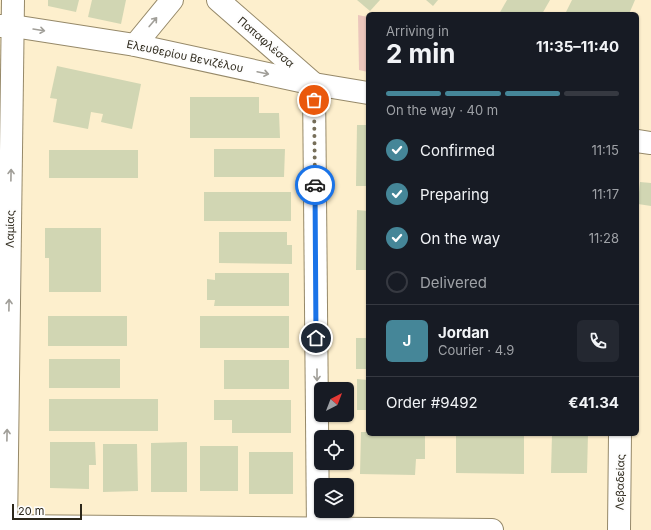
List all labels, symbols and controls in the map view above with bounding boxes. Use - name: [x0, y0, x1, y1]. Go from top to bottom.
- street label: Παπαφλέσσα: [235, 14, 297, 70]
- one-way arrow: [149, 17, 158, 28]
- text: Arriving in: [386, 23, 449, 39]
- one-way arrow: [32, 26, 45, 34]
- street label: Ελευθερίου Βενιζέλου: [125, 37, 245, 75]
- text: 11:35–11:40: [536, 37, 619, 56]
- text: 2 min: [386, 38, 456, 69]
- one-way arrow: [256, 69, 269, 77]
- pin: [297, 83, 331, 117]
- icon: bag: [303, 89, 325, 111]
- text: On the way · 40 m: [386, 102, 498, 118]
- icon: check: [386, 139, 408, 161]
- text: Confirmed: [420, 141, 495, 160]
- text: 11:15: [591, 142, 619, 158]
- courier: [295, 165, 335, 205]
- one-way arrow: [7, 169, 15, 182]
- icon: car: [304, 174, 326, 196]
- icon: check: [386, 183, 408, 205]
- text: Preparing: [420, 185, 489, 204]
- text: 11:17: [592, 186, 619, 202]
- street label: Λαμίας: [3, 210, 17, 248]
- icon: check: [386, 227, 408, 249]
- text: On the way: [420, 229, 500, 248]
- text: 11:28: [589, 230, 619, 246]
- text: Delivered: [420, 273, 487, 292]
- one-way arrow: [5, 299, 13, 312]
- button: phone: [577, 320, 619, 362]
- pin: [299, 321, 333, 355]
- text: Jordan: [438, 323, 489, 342]
- icon: home: [305, 327, 327, 349]
- text: J: [403, 331, 411, 350]
- text: Courier · 4.9: [438, 342, 514, 358]
- one-way arrow: [313, 368, 321, 381]
- north arrow: [314, 382, 354, 422]
- map controls: [314, 382, 354, 518]
- text: Order #9492: [386, 393, 478, 412]
- text: €41.34: [568, 393, 619, 412]
- one-way arrow: [3, 429, 11, 442]
- button: locate: [314, 430, 354, 470]
- street label: Λεβαδείας: [613, 454, 627, 510]
- button: layers: [314, 478, 354, 518]
- scale bar: [12, 502, 82, 521]
- text: 20 m: [18, 504, 44, 518]

